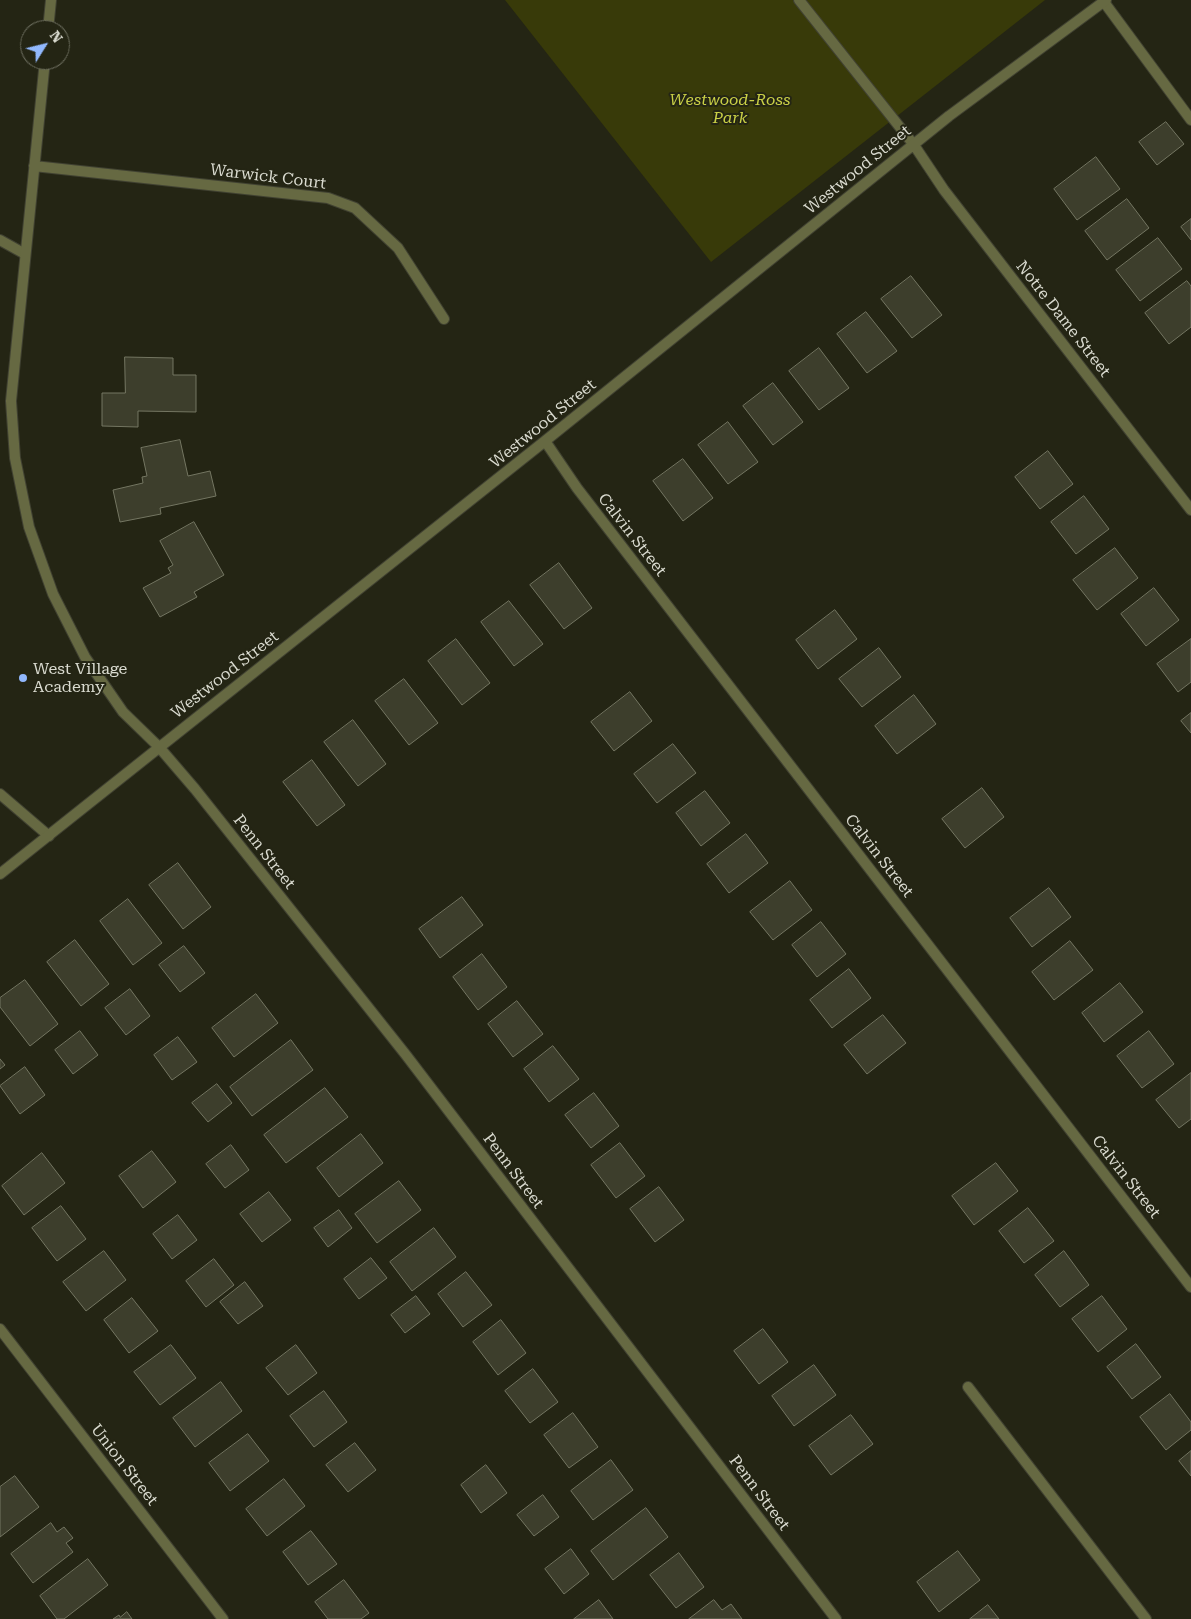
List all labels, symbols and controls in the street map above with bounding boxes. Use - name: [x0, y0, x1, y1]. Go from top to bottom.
- north arrow: [20, 20, 70, 70]
- text: N: [47, 28, 66, 46]
- park label: Westwood-Ross Park: [670, 90, 790, 128]
- street label: Westwood Street: [801, 121, 915, 219]
- street label: Warwick Court: [209, 160, 327, 194]
- street label: Notre Dame Street: [1012, 257, 1114, 381]
- street label: Westwood Street: [486, 375, 600, 473]
- street label: Calvin Street: [594, 490, 670, 580]
- street label: Westwood Street: [168, 627, 282, 723]
- place label: West Village Academy: [33, 659, 127, 697]
- marker: West Village Academy: [17, 672, 29, 684]
- street label: Penn Street: [229, 811, 299, 893]
- street label: Calvin Street: [841, 811, 917, 901]
- street label: Penn Street: [478, 1130, 548, 1212]
- street label: Calvin Street: [1088, 1132, 1164, 1222]
- street label: Union Street: [86, 1420, 162, 1510]
- street label: Penn Street: [724, 1452, 794, 1534]

